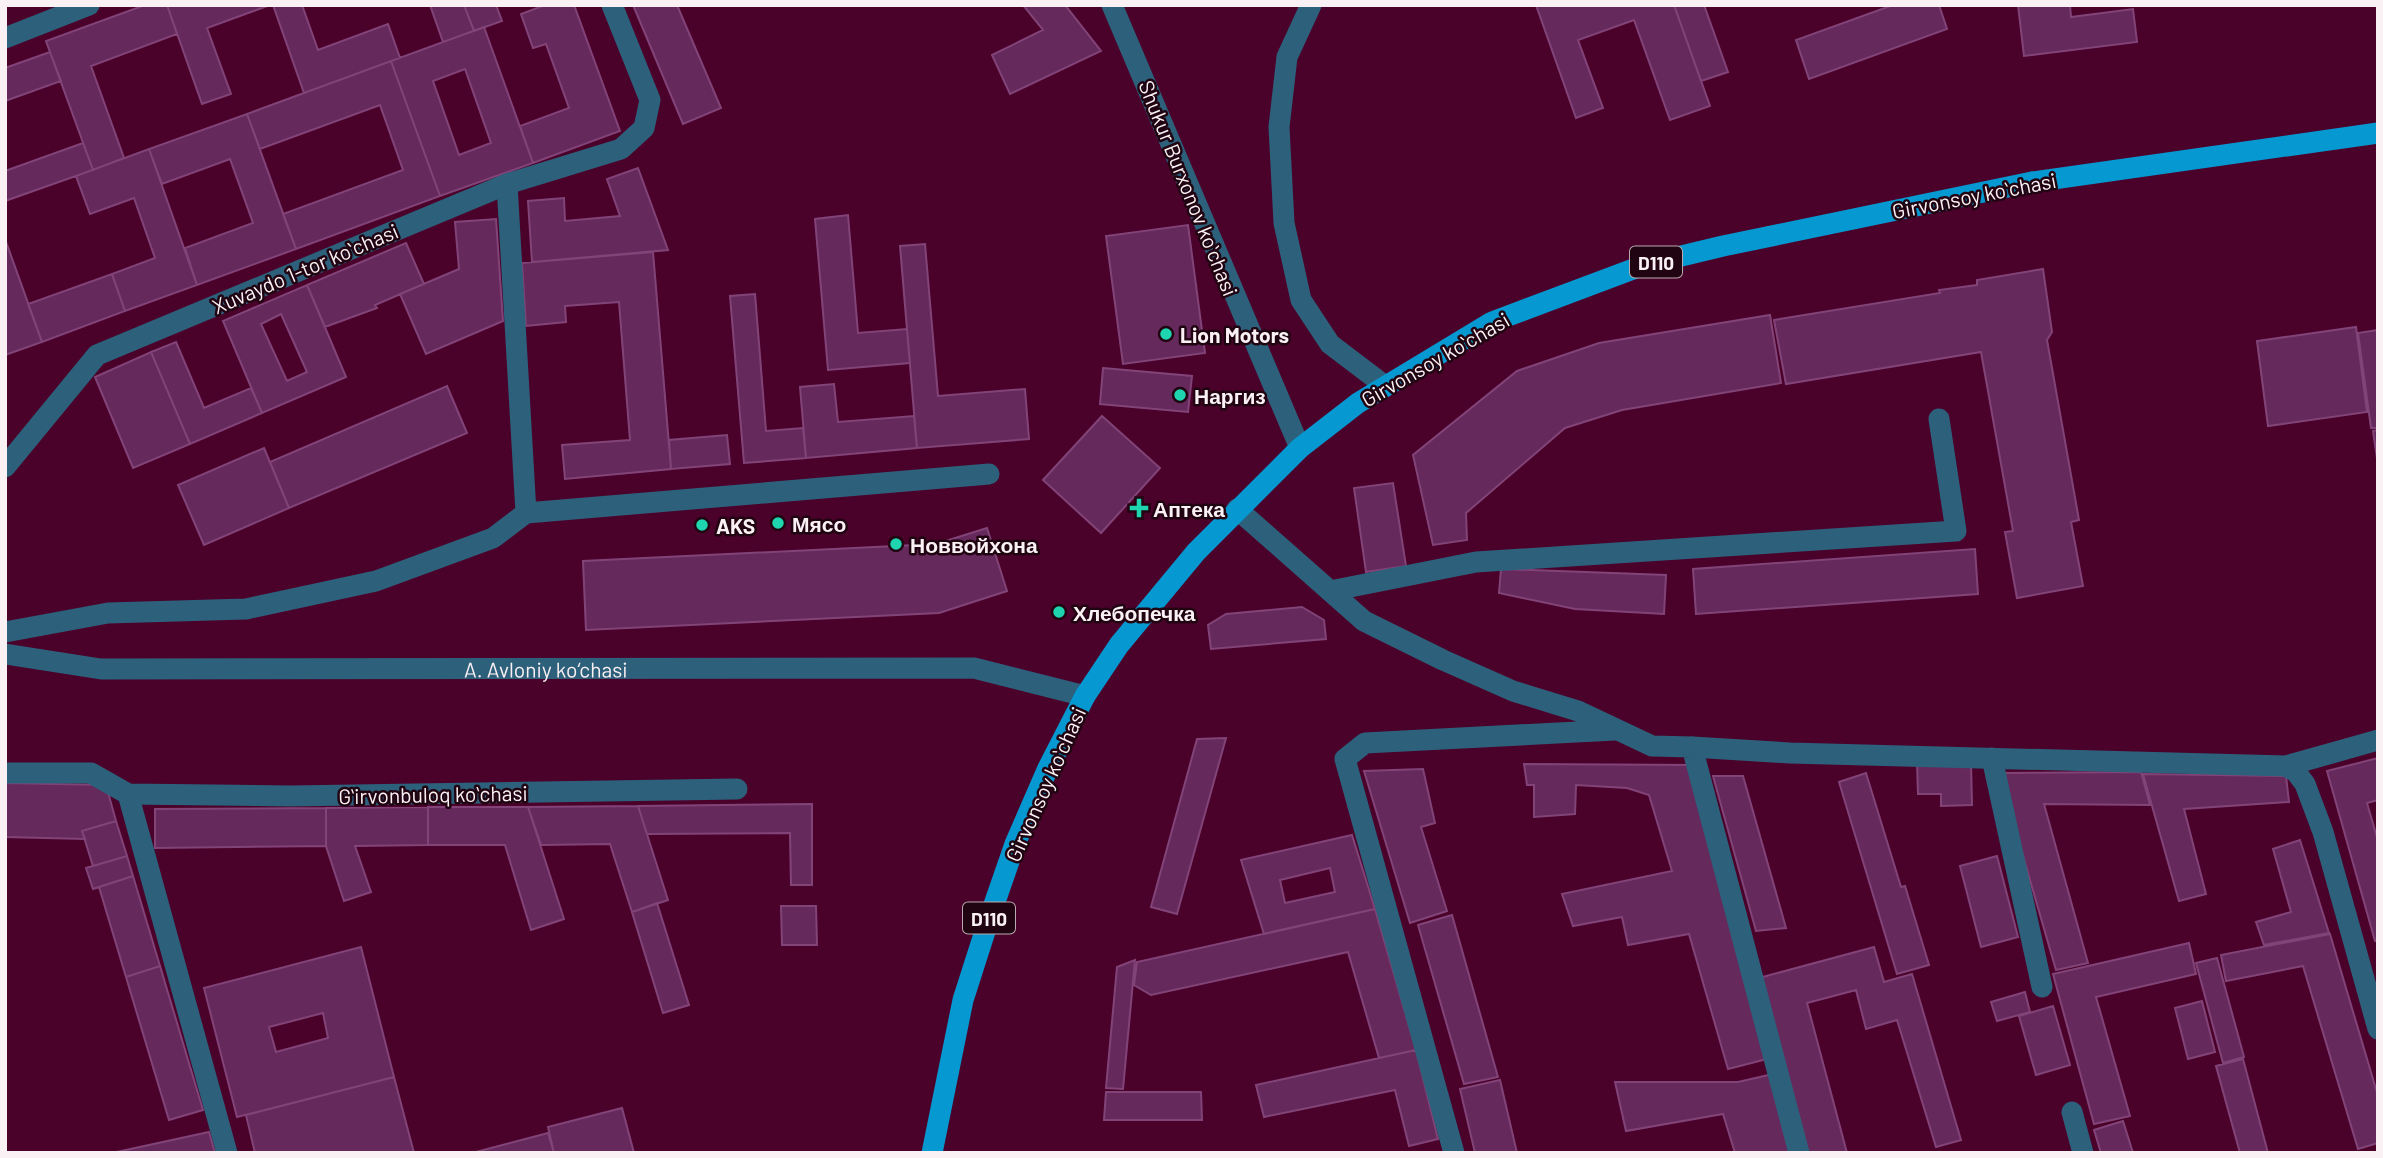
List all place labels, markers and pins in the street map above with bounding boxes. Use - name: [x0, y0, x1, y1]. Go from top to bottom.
- place label: Lion Motors: [1180, 322, 1289, 347]
- marker: Lion Motors: [1158, 326, 1174, 342]
- place label: Наргиз: [1194, 383, 1266, 408]
- marker: Наргиз: [1172, 387, 1188, 403]
- place label: Аптека: [1153, 496, 1225, 521]
- marker: Аптека: [1131, 500, 1147, 516]
- place label: Мясо: [792, 511, 846, 536]
- place label: AKS: [716, 513, 755, 538]
- marker: Мясо: [770, 515, 786, 531]
- marker: AKS: [694, 517, 710, 533]
- place label: Новвойхона: [910, 532, 1038, 557]
- marker: Новвойхона: [888, 536, 904, 552]
- place label: Хлебопечка: [1073, 600, 1196, 625]
- marker: Хлебопечка: [1051, 604, 1067, 620]

